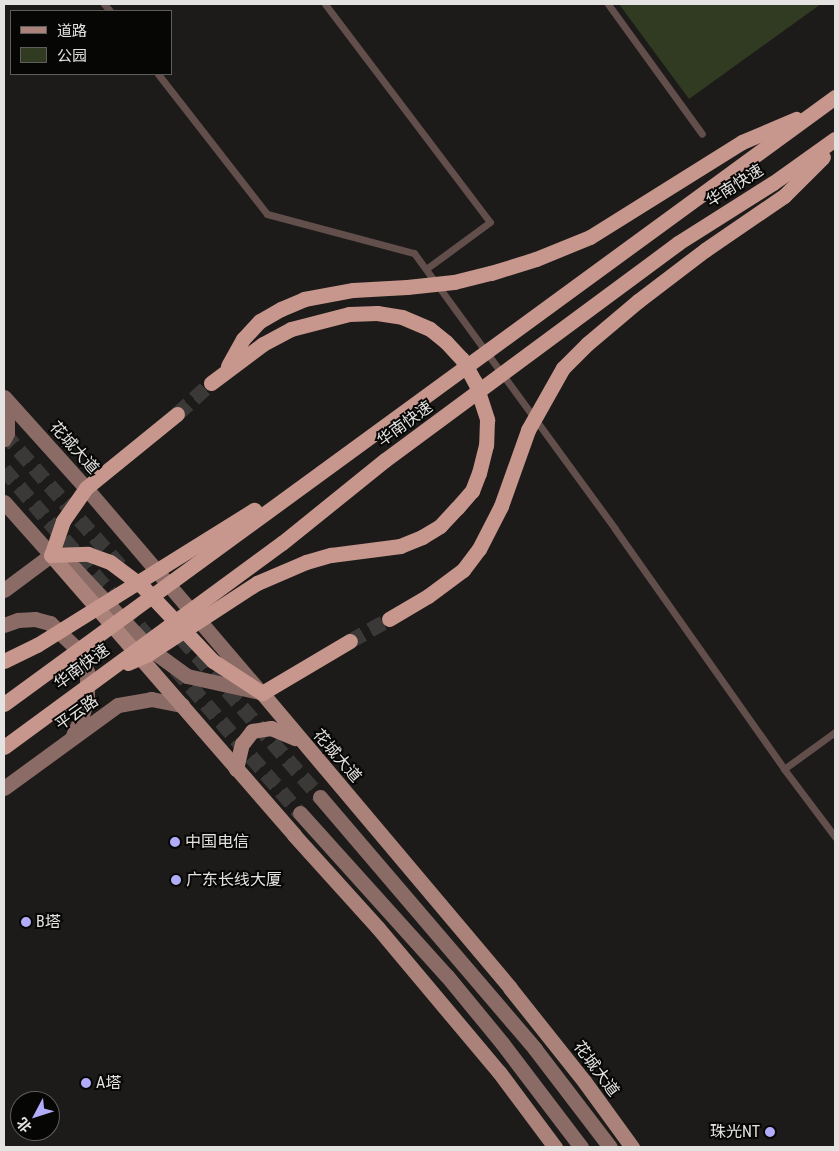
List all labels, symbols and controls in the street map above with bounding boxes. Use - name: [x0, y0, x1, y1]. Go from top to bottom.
- legend: [10, 10, 172, 75]
- text: 道路: [57, 22, 87, 40]
- text: 公园: [57, 47, 87, 65]
- street label: 华南快速: [703, 161, 767, 211]
- street label: 华南快速: [373, 397, 437, 451]
- street label: 花城大道: [45, 418, 103, 478]
- street label: 华南快速: [50, 640, 114, 694]
- street label: 平云路: [52, 691, 102, 735]
- street label: 花城大道: [309, 726, 365, 786]
- place label: 中国电信: [185, 832, 249, 852]
- marker: 中国电信: [169, 836, 181, 848]
- place label: 广东长线大厦: [186, 870, 282, 890]
- marker: 广东长线大厦: [170, 874, 182, 886]
- place label: B塔: [36, 912, 61, 932]
- marker: B塔: [20, 916, 32, 928]
- street label: 花城大道: [569, 1038, 623, 1100]
- place label: A塔: [96, 1073, 121, 1093]
- marker: A塔: [80, 1077, 92, 1089]
- north arrow: [10, 1091, 60, 1141]
- text: 北: [14, 1114, 35, 1136]
- place label: 珠光NT: [710, 1122, 760, 1142]
- marker: 珠光NT: [764, 1126, 776, 1138]

